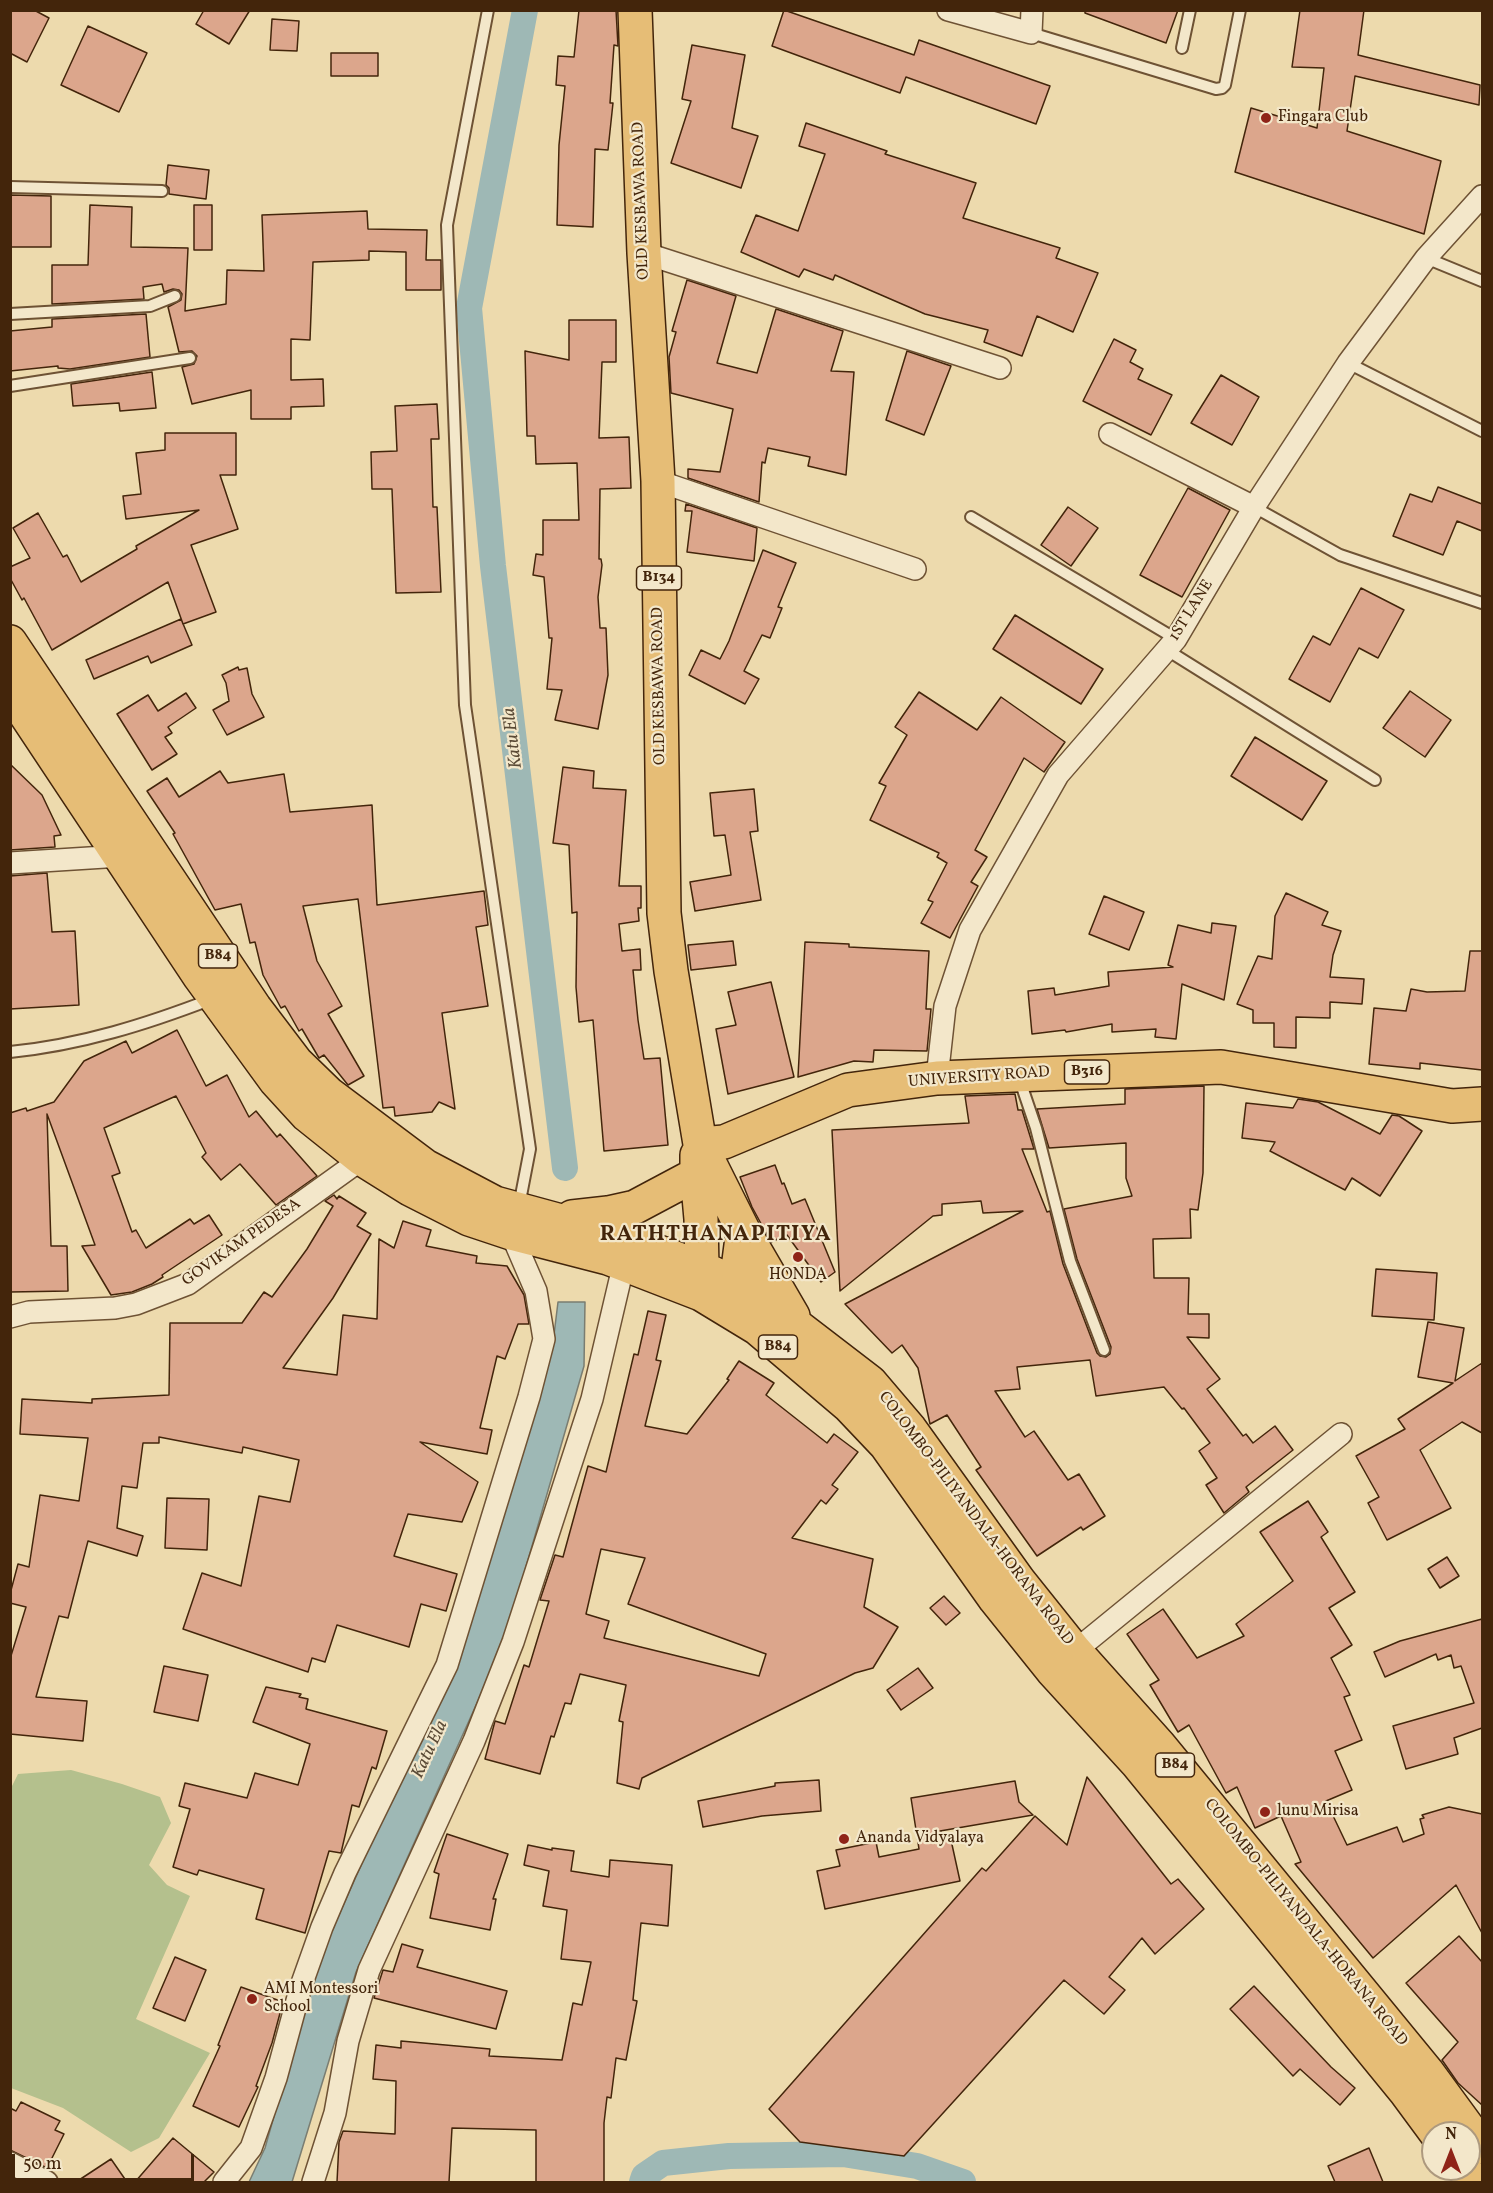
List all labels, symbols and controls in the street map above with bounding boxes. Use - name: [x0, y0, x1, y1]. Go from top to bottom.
- place label: Fingara Club: [1278, 108, 1368, 128]
- marker: Fingara Club: [1259, 111, 1273, 125]
- street label: OLD KESBAWA ROAD: [630, 122, 654, 280]
- road number: B134: [636, 566, 682, 590]
- street label: 1ST LANE: [1166, 577, 1218, 645]
- street label: OLD KESBAWA ROAD: [649, 607, 671, 765]
- water label: Katu Ela: [500, 706, 528, 770]
- road number: B84: [198, 944, 238, 968]
- road number: B316: [1064, 1060, 1110, 1084]
- street label: UNIVERSITY ROAD: [908, 1063, 1050, 1093]
- street label: GOVIKAM PEDESA: [179, 1195, 305, 1291]
- district label: RATHTHANAPITIYA: [600, 1223, 832, 1249]
- marker: HONDA: [791, 1250, 805, 1264]
- place label: HONDA: [769, 1266, 827, 1286]
- road number: B84: [758, 1335, 798, 1359]
- street label: COLOMBO-PILIYANDALA-HORANA ROAD: [873, 1388, 1077, 1650]
- water label: Katu Ela: [408, 1718, 454, 1782]
- road number: B84: [1156, 1753, 1194, 1777]
- street label: COLOMBO-PILIYANDALA-HORANA ROAD: [1199, 1796, 1411, 2050]
- place label: lunu Mirisa: [1277, 1802, 1359, 1822]
- marker: lunu Mirisa: [1258, 1805, 1272, 1819]
- place label: Ananda Vidyalaya: [856, 1829, 984, 1849]
- marker: Ananda Vidyalaya: [837, 1832, 851, 1846]
- place label: AMI Montessori School: [264, 1980, 378, 2018]
- marker: AMI Montessori School: [245, 1992, 259, 2006]
- north arrow: [1421, 2121, 1481, 2181]
- text: N: [1445, 2124, 1457, 2146]
- scale bar: [15, 2142, 196, 2180]
- text: 50 m: [23, 2152, 62, 2177]

